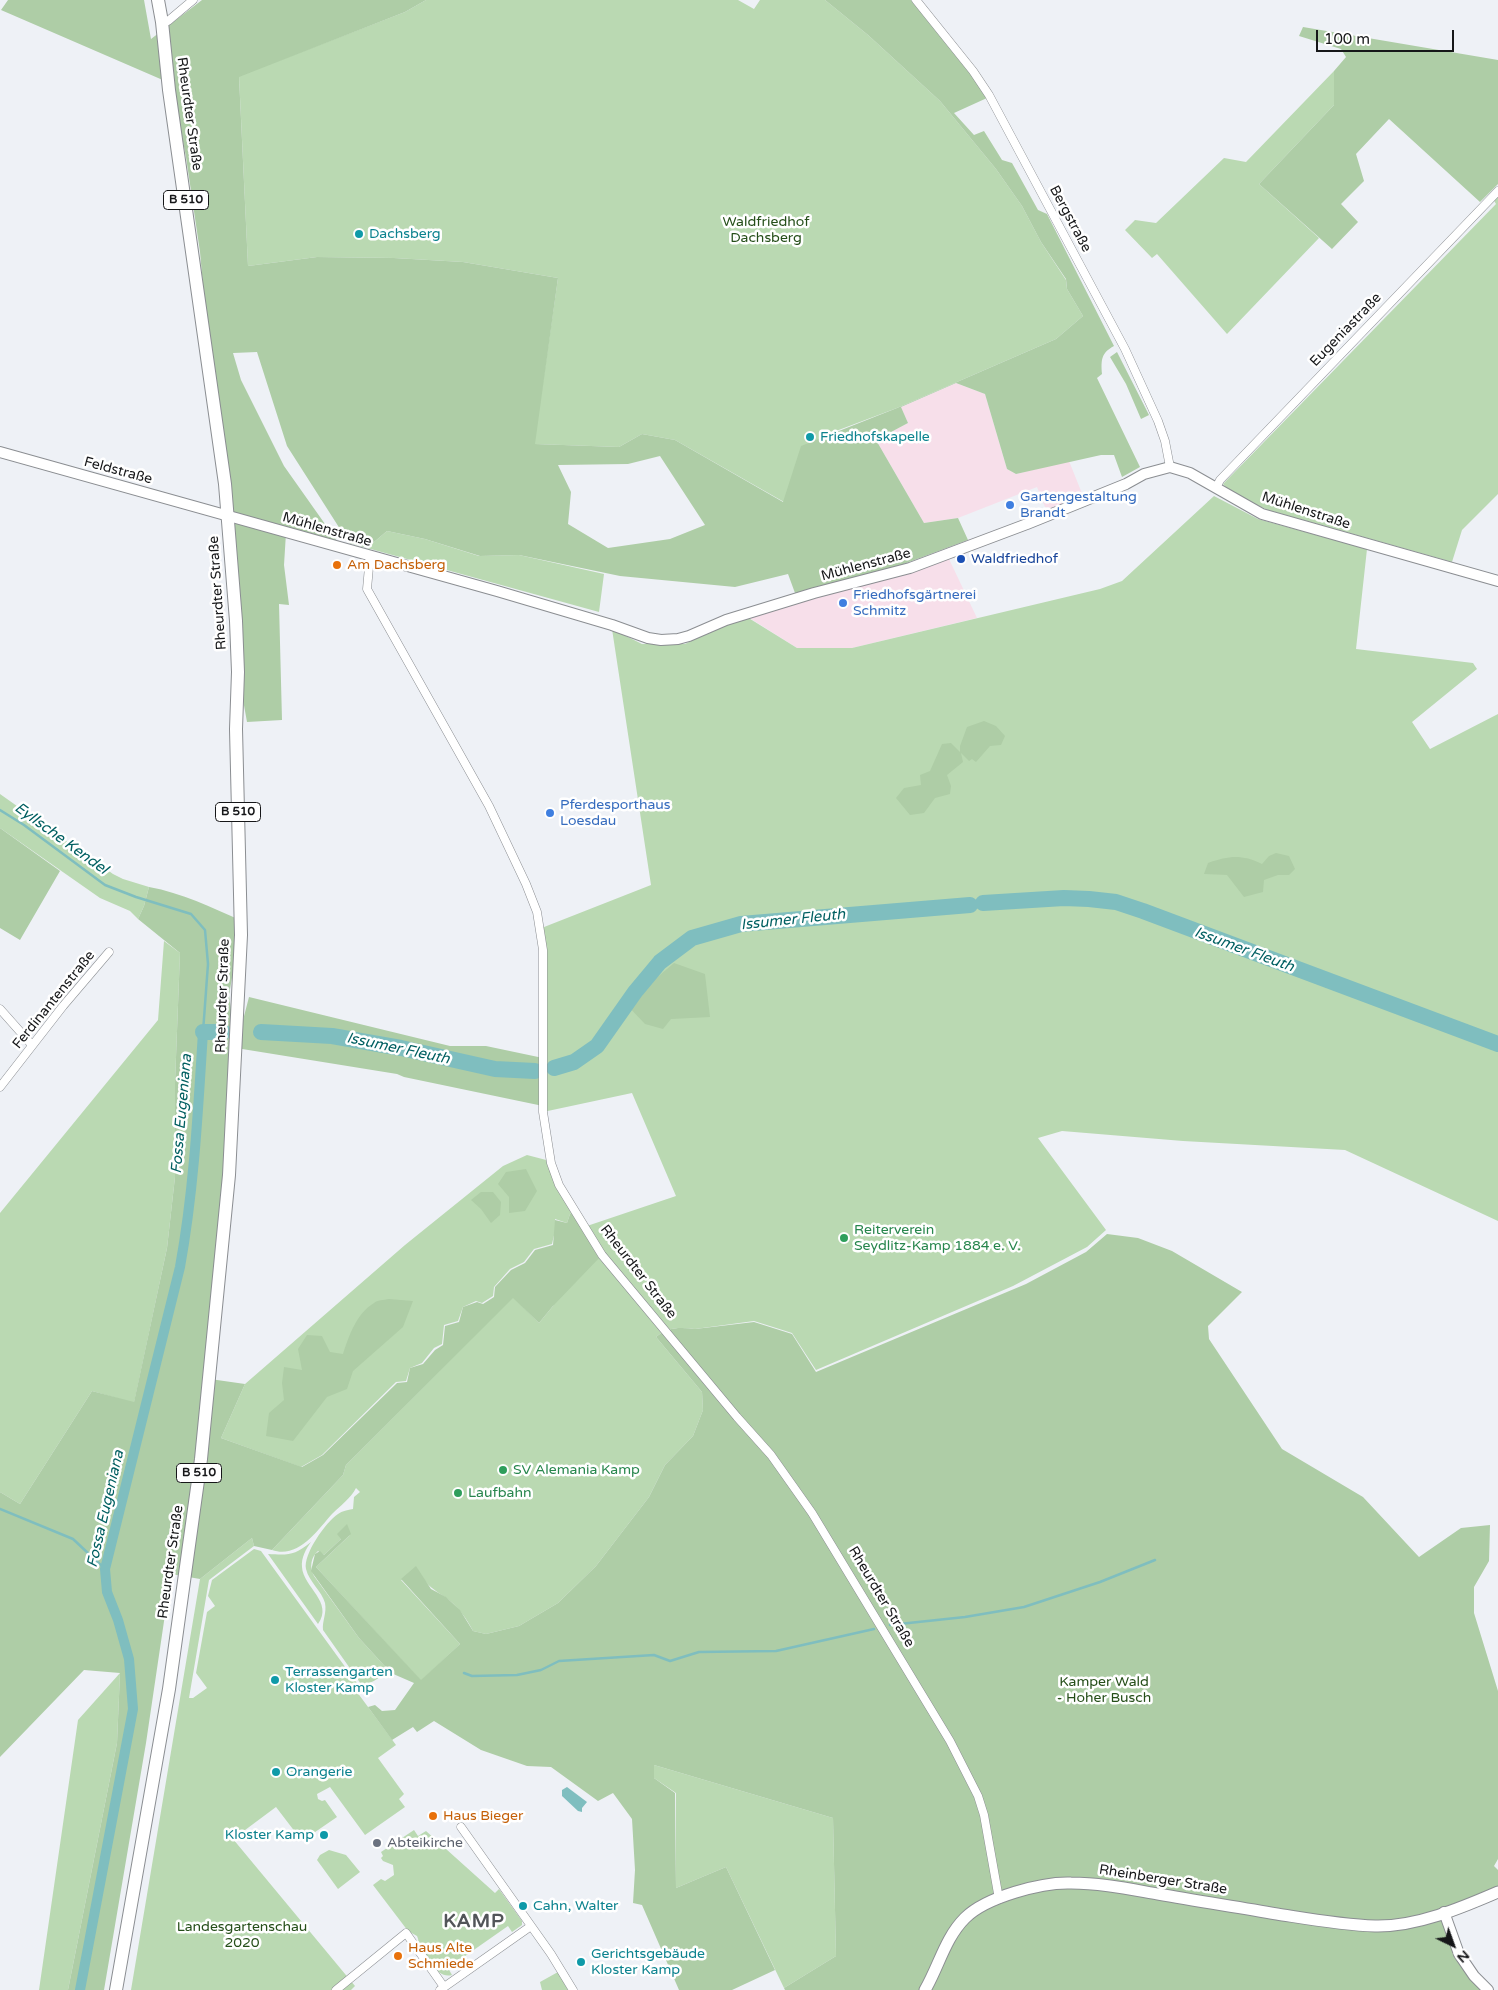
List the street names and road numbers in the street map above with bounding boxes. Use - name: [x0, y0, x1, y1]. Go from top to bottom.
- street label: Rheurdter Straße: [173, 56, 205, 172]
- street label: Bergstraße: [1045, 183, 1095, 255]
- road number: B 510: [164, 190, 208, 210]
- street label: Eugeniastraße: [1307, 290, 1385, 370]
- street label: Feldstraße: [82, 454, 154, 488]
- street label: Mühlenstraße: [1260, 489, 1352, 533]
- street label: Mühlenstraße: [280, 509, 374, 551]
- street label: Rheurdter Straße: [206, 535, 230, 651]
- street label: Mühlenstraße: [819, 545, 913, 585]
- road number: B 510: [216, 802, 260, 822]
- street label: Rheurdter Straße: [213, 939, 233, 1053]
- street label: Ferdinantenstraße: [9, 948, 99, 1052]
- street label: Rheurdter Straße: [596, 1222, 680, 1322]
- road number: B 510: [176, 1464, 222, 1482]
- street label: Rheurdter Straße: [155, 1504, 187, 1620]
- street label: Rheurdter Straße: [844, 1544, 918, 1650]
- street label: Rheinberger Straße: [1098, 1862, 1228, 1898]

